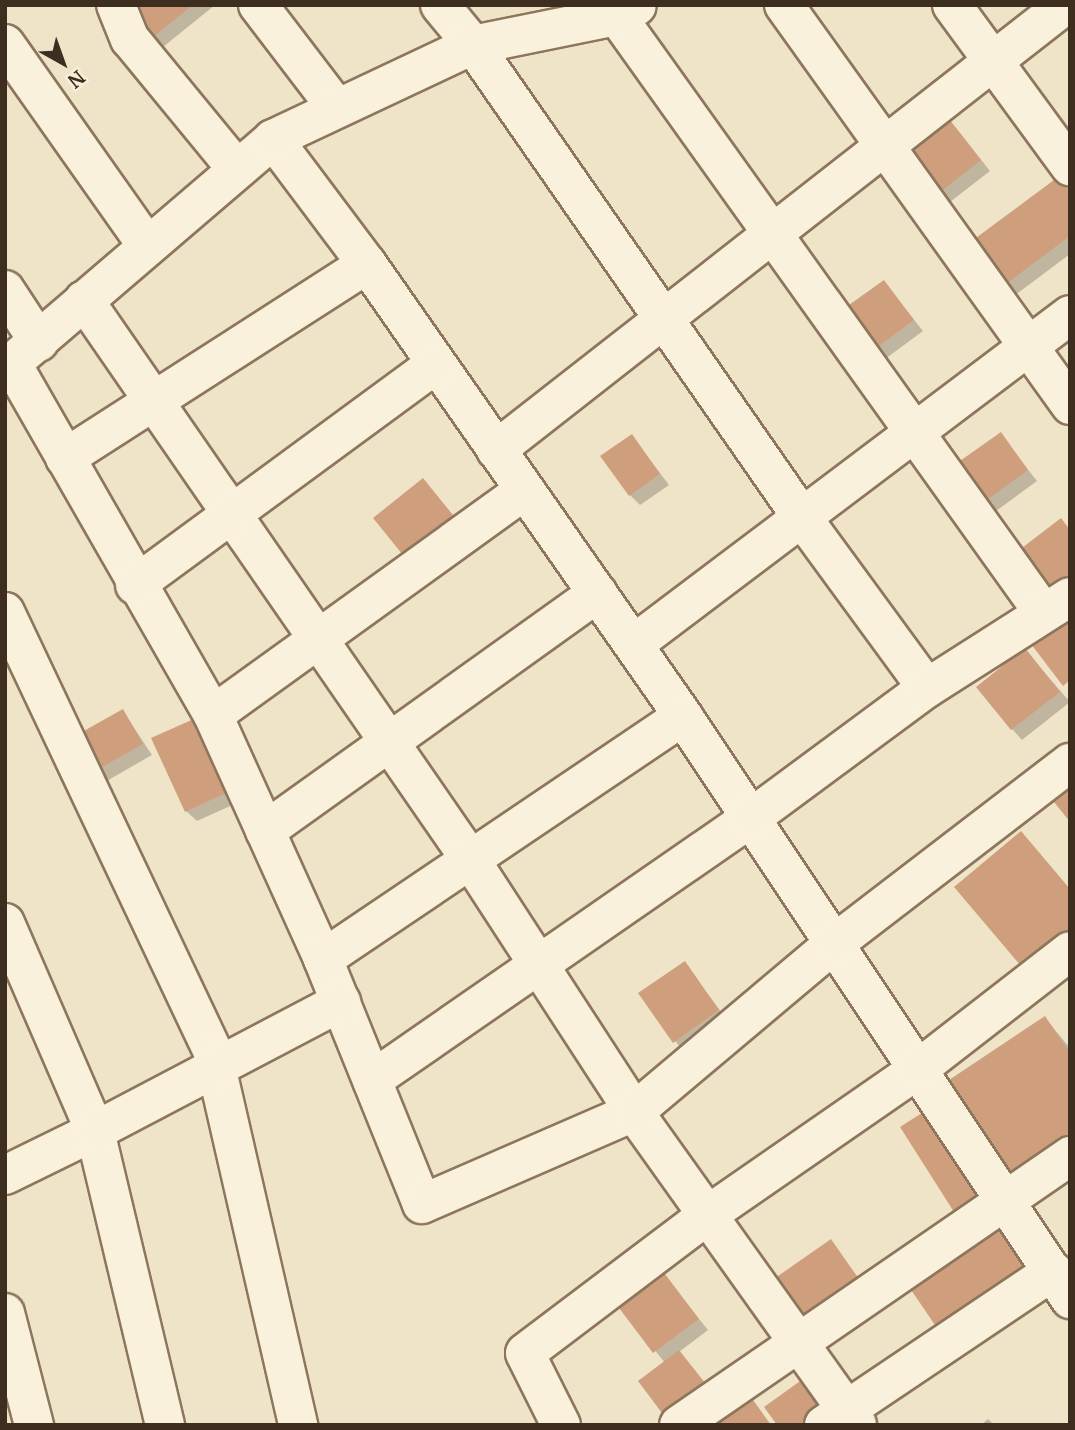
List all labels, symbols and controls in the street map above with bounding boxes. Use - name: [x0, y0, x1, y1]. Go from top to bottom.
- north arrow: [28, 28, 98, 98]
- text: N: [63, 65, 90, 93]

